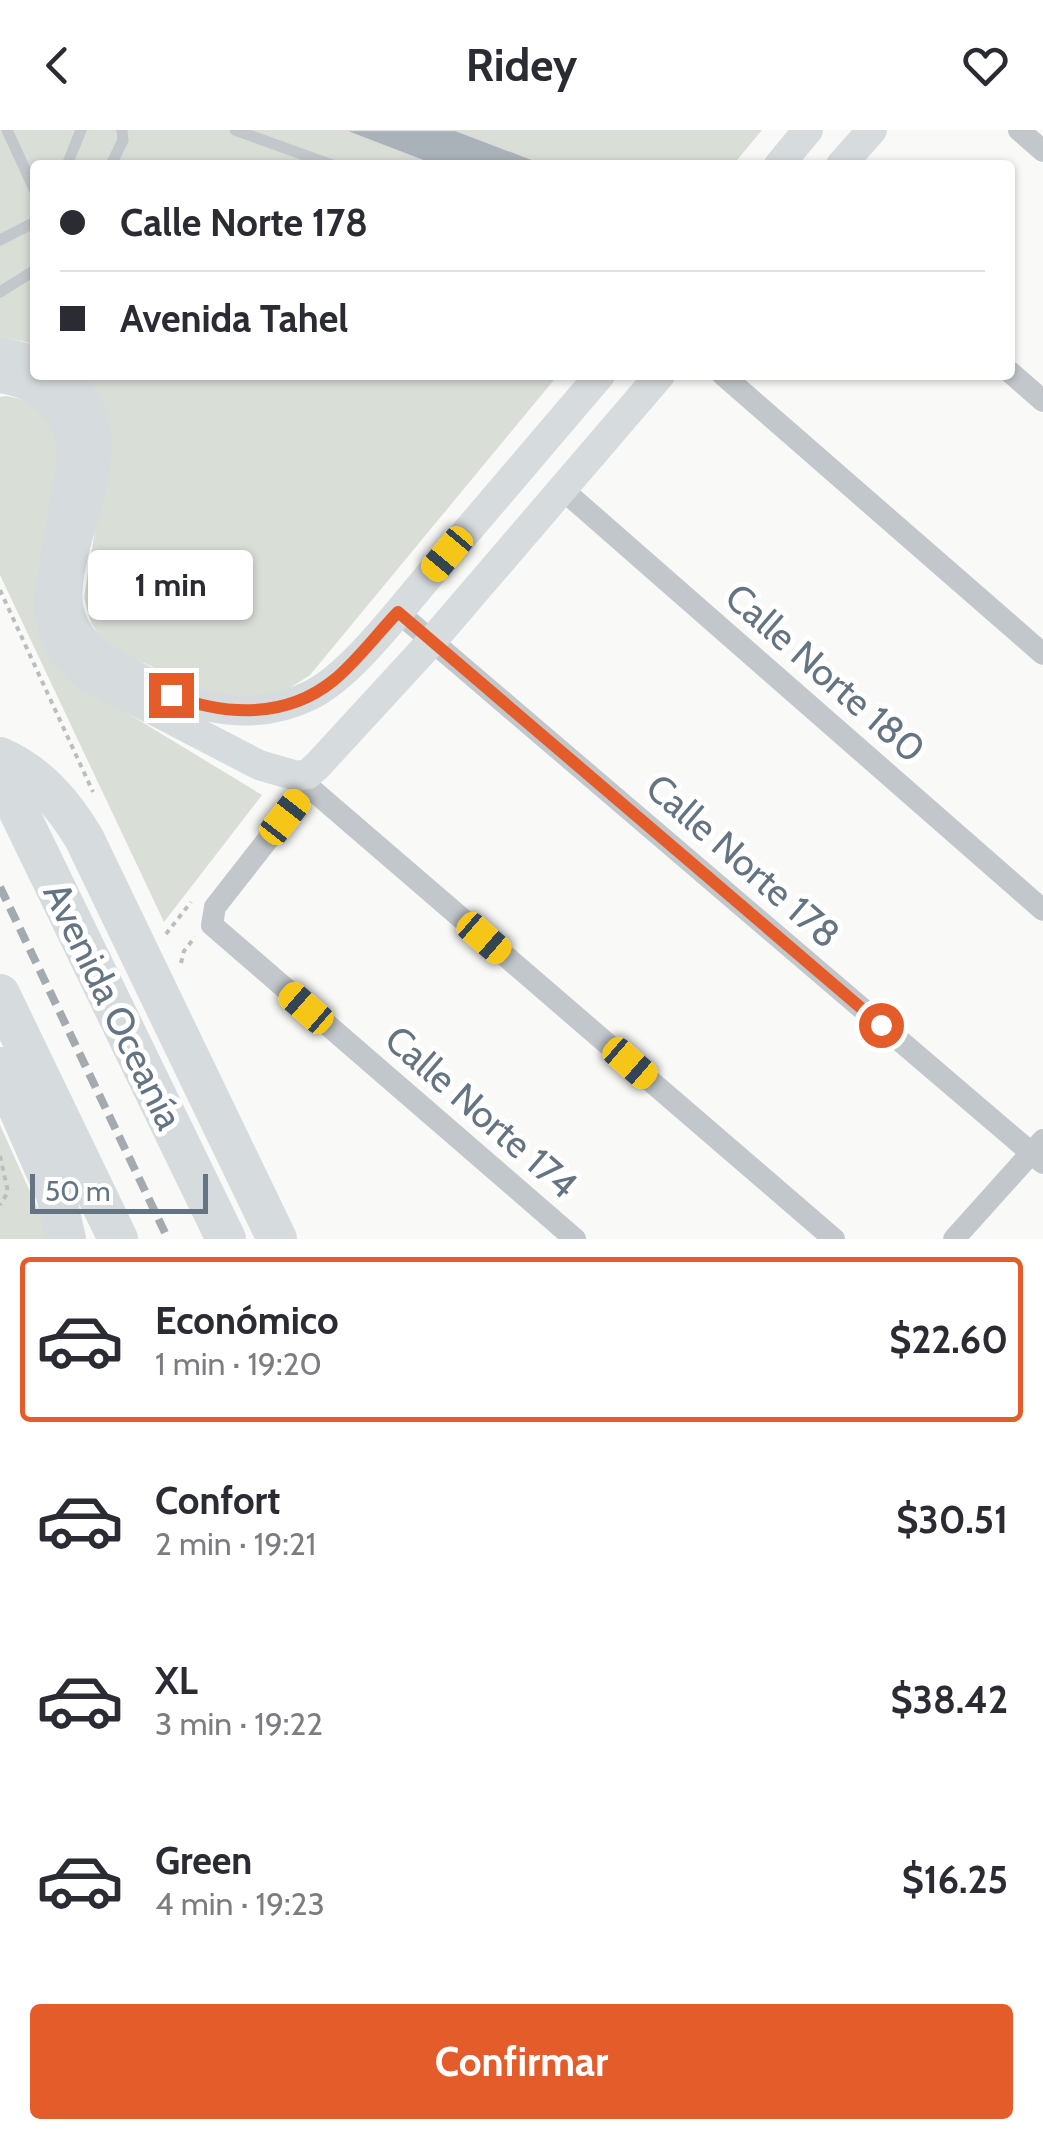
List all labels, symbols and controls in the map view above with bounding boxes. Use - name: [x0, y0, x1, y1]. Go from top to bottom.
- icon: back: [30, 38, 85, 93]
- text: Ridey: [466, 38, 577, 92]
- icon: heart: [958, 38, 1013, 93]
- text: Calle Norte 178: [120, 199, 368, 246]
- text: Avenida Tahel: [120, 295, 348, 342]
- car: [416, 521, 478, 587]
- callout: 1 min: [89, 550, 254, 620]
- text: 1 min: [134, 565, 207, 604]
- street label: Calle Norte 180: [716, 573, 935, 772]
- route end: [149, 673, 194, 718]
- street label: Calle Norte 178: [637, 764, 850, 958]
- car: [255, 784, 315, 850]
- street label: Avenida Oceanía: [34, 875, 193, 1137]
- car: [452, 907, 516, 969]
- car: [274, 977, 338, 1039]
- route start: [859, 1003, 904, 1048]
- street label: Calle Norte 174: [376, 1015, 587, 1208]
- car: [598, 1032, 662, 1094]
- scale bar: [30, 1169, 208, 1214]
- text: 50 m: [45, 1174, 111, 1208]
- icon: car: [35, 1295, 125, 1385]
- text: Económico: [155, 1297, 339, 1344]
- text: $22.60: [889, 1316, 1008, 1363]
- text: 1 min · 19:20: [155, 1344, 322, 1383]
- icon: car: [35, 1475, 125, 1565]
- text: Confort: [155, 1477, 280, 1524]
- text: $30.51: [896, 1496, 1008, 1543]
- text: 2 min · 19:21: [155, 1524, 316, 1563]
- icon: car: [35, 1655, 125, 1745]
- text: XL: [155, 1657, 198, 1704]
- text: $38.42: [890, 1676, 1008, 1723]
- text: 3 min · 19:22: [155, 1704, 323, 1743]
- icon: car: [35, 1835, 125, 1925]
- text: Green: [155, 1837, 252, 1884]
- text: $16.25: [902, 1856, 1008, 1903]
- text: 4 min · 19:23: [155, 1884, 325, 1923]
- button: Confirmar: [30, 2004, 1013, 2119]

